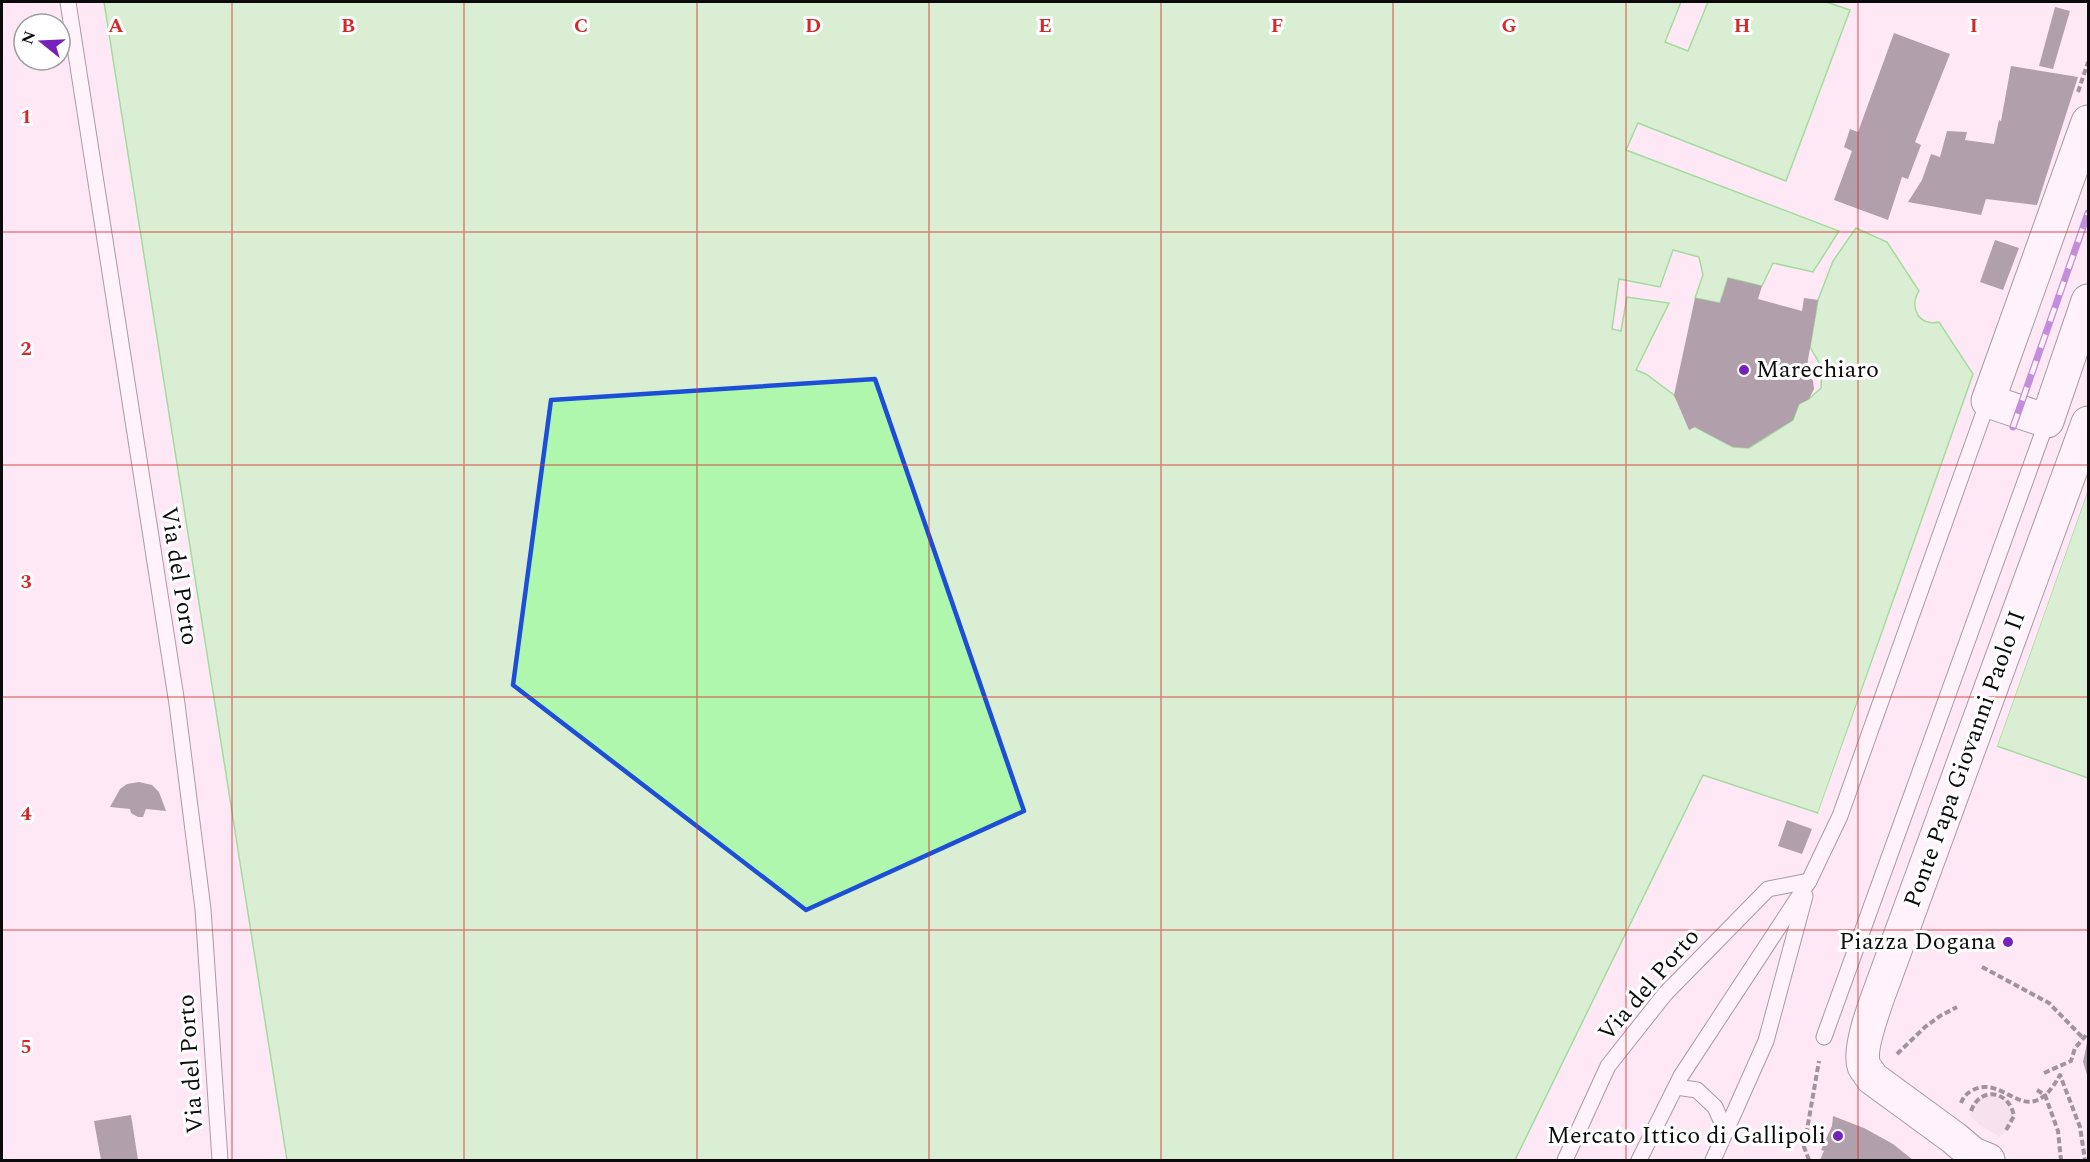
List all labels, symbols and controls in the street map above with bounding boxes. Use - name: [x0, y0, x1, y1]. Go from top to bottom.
- text: A: [108, 11, 124, 41]
- text: B: [341, 11, 355, 41]
- text: C: [574, 11, 588, 41]
- text: D: [805, 11, 821, 41]
- text: E: [1038, 11, 1052, 41]
- text: F: [1271, 11, 1283, 41]
- text: G: [1501, 11, 1517, 41]
- text: H: [1734, 11, 1750, 41]
- text: I: [1970, 11, 1978, 41]
- north arrow: [12, 12, 72, 72]
- text: N: [15, 28, 42, 48]
- text: 1: [20, 102, 32, 132]
- text: 2: [20, 334, 32, 364]
- place label: Marechiaro: [1756, 352, 1879, 388]
- marker: Marechiaro: [1737, 363, 1751, 377]
- street label: Via del Porto: [150, 504, 208, 648]
- text: 3: [20, 567, 32, 597]
- street label: Ponte Papa Giovanni Paolo II: [1894, 605, 2036, 913]
- text: 4: [20, 799, 32, 829]
- street label: Via del Porto: [1590, 920, 1708, 1050]
- place label: Piazza Dogana: [1839, 924, 1996, 960]
- marker: Piazza Dogana: [2001, 935, 2015, 949]
- street label: Via del Porto: [168, 993, 214, 1135]
- text: 5: [20, 1032, 32, 1062]
- place label: Mercato Ittico di Gallipoli: [1547, 1118, 1826, 1154]
- marker: Mercato Ittico di Gallipoli: [1831, 1129, 1845, 1143]

